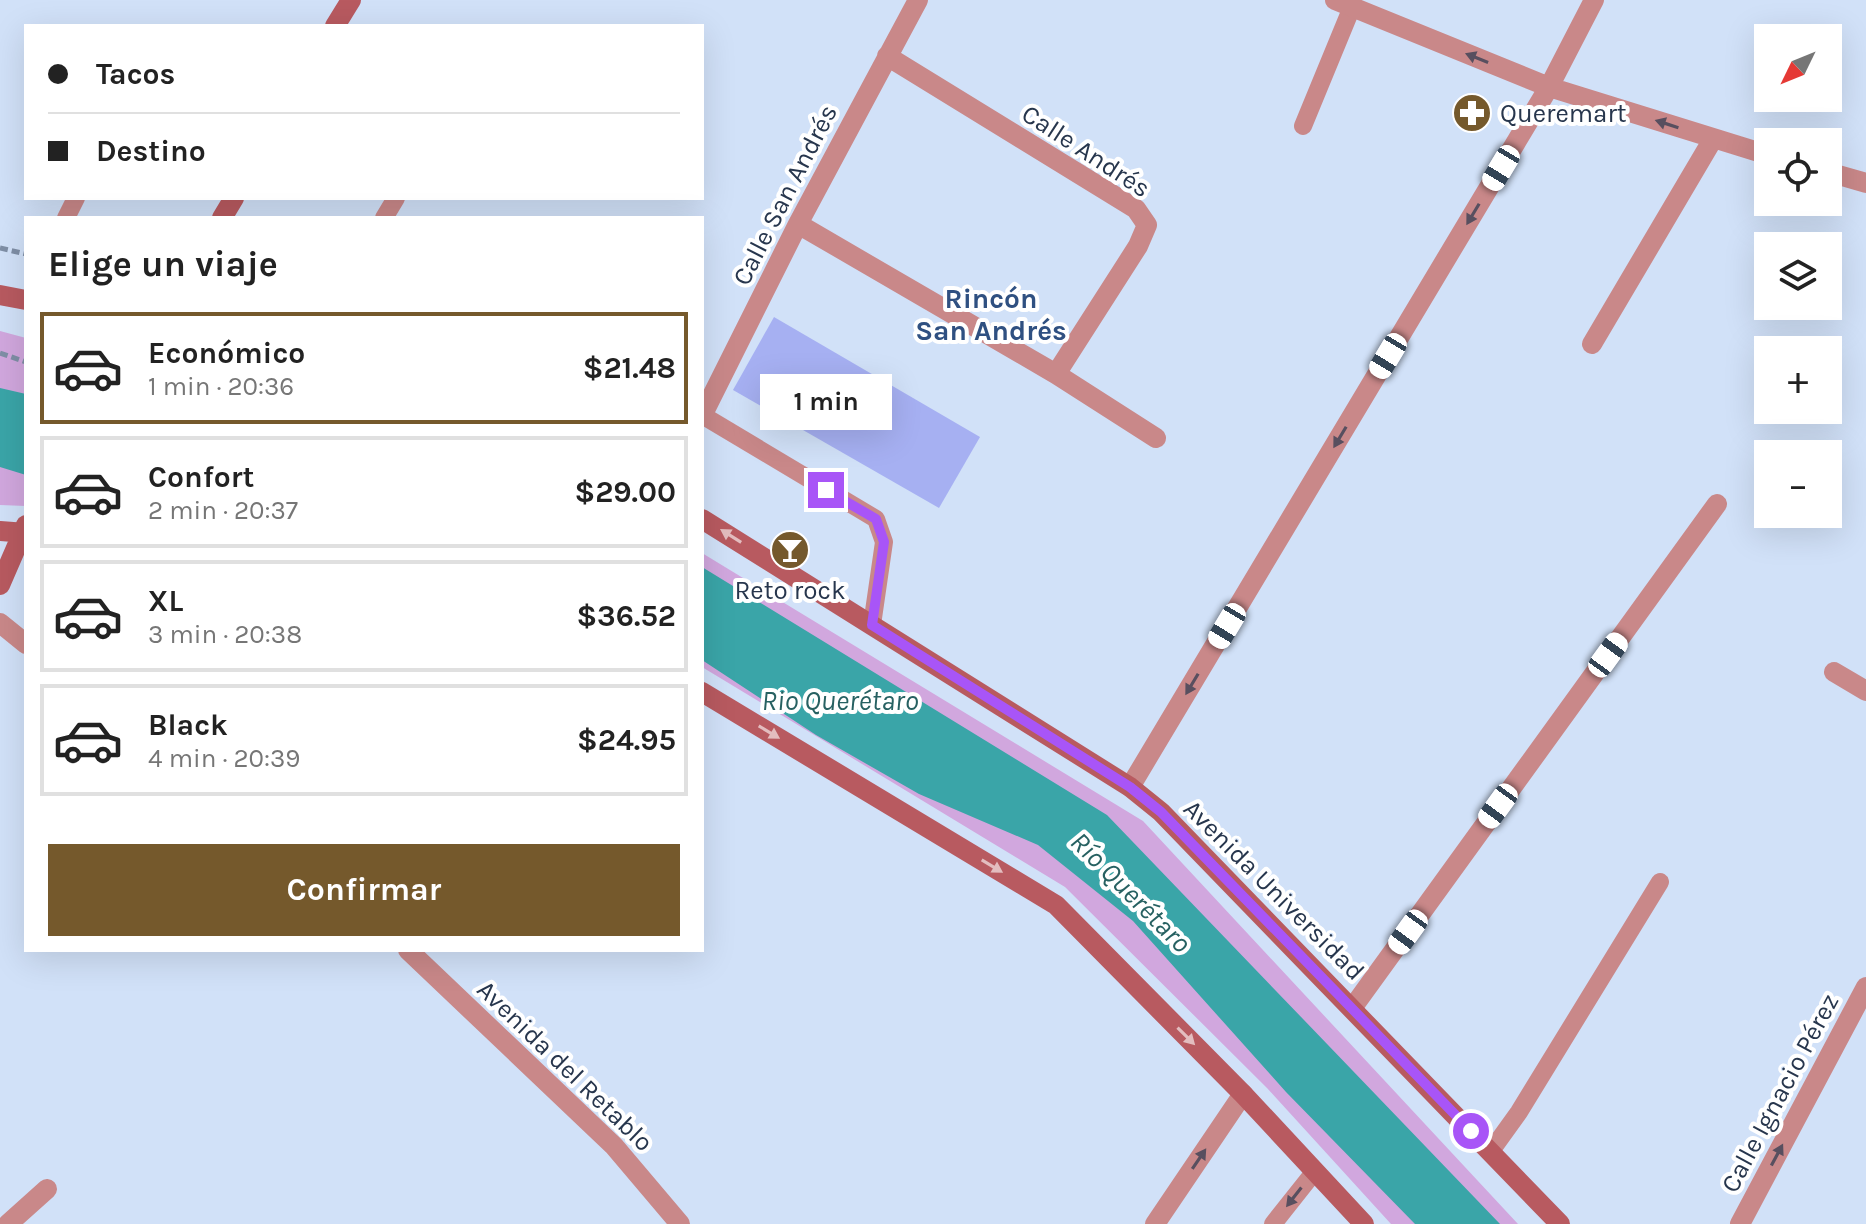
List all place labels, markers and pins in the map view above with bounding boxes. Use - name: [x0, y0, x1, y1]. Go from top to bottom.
- pharmacy icon: Queremart: [1451, 92, 1493, 134]
- place label: Queremart: [1500, 98, 1627, 129]
- bar icon: Reto rock: [769, 529, 811, 571]
- place label: Reto rock: [734, 575, 846, 606]

